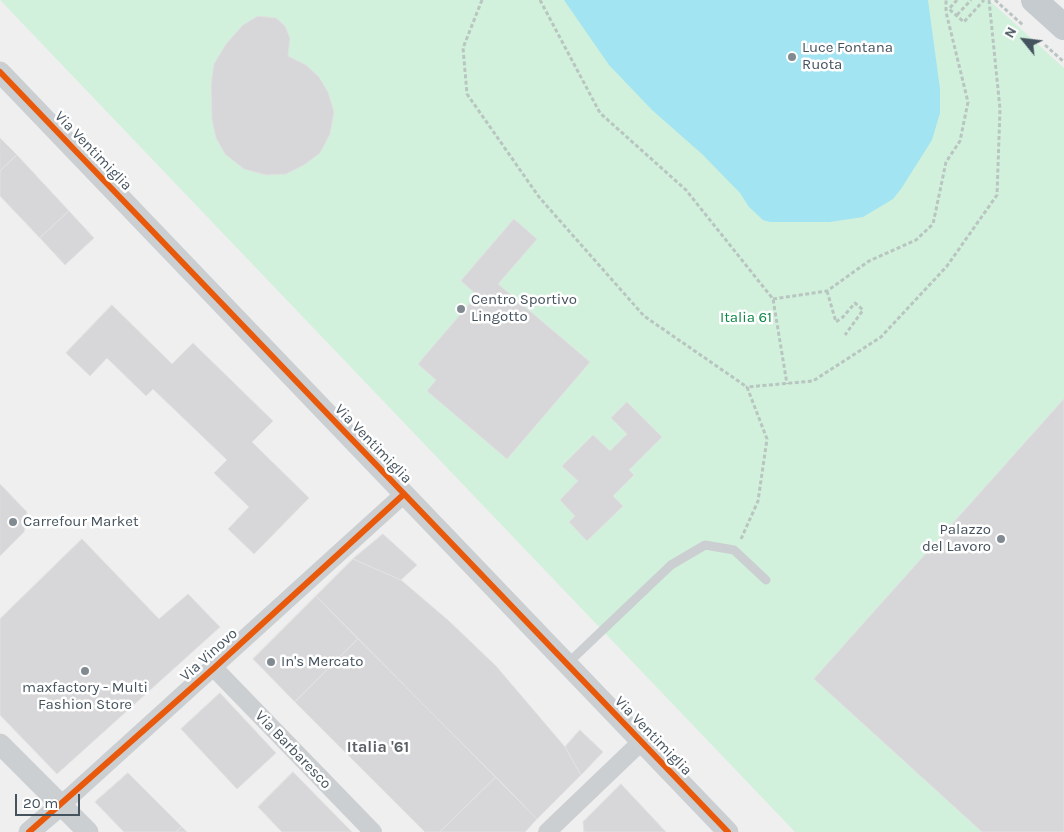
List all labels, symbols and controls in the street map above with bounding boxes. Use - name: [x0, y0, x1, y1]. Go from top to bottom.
- north arrow: [999, 15, 1049, 65]
- text: N: [1001, 24, 1020, 41]
- place label: Luce Fontana Ruota: [802, 39, 893, 74]
- marker: Luce Fontana Ruota: [786, 51, 798, 63]
- street label: Via Ventimiglia: [51, 108, 135, 194]
- place label: Centro Sportivo Lingotto: [471, 291, 577, 326]
- marker: Centro Sportivo Lingotto: [455, 303, 467, 315]
- park label: Italia 61: [720, 309, 772, 327]
- street label: Via Ventimiglia: [331, 401, 415, 487]
- place label: Carrefour Market: [23, 513, 139, 531]
- marker: Carrefour Market: [7, 516, 19, 528]
- place label: Palazzo del Lavoro: [922, 521, 991, 556]
- marker: Palazzo del Lavoro: [995, 533, 1007, 545]
- street label: Via Vinovo: [177, 625, 241, 685]
- place label: In's Mercato: [281, 653, 363, 671]
- marker: In's Mercato: [265, 656, 277, 668]
- marker: maxfactory - Multi Fashion Store: [79, 665, 91, 677]
- place label: maxfactory - Multi Fashion Store: [22, 679, 148, 714]
- street label: Via Ventimiglia: [611, 693, 695, 779]
- street label: Via Barbaresco: [251, 707, 335, 793]
- district label: Italia '61: [347, 737, 409, 757]
- scale bar: [18, 784, 82, 816]
- text: 20 m: [23, 794, 58, 812]

